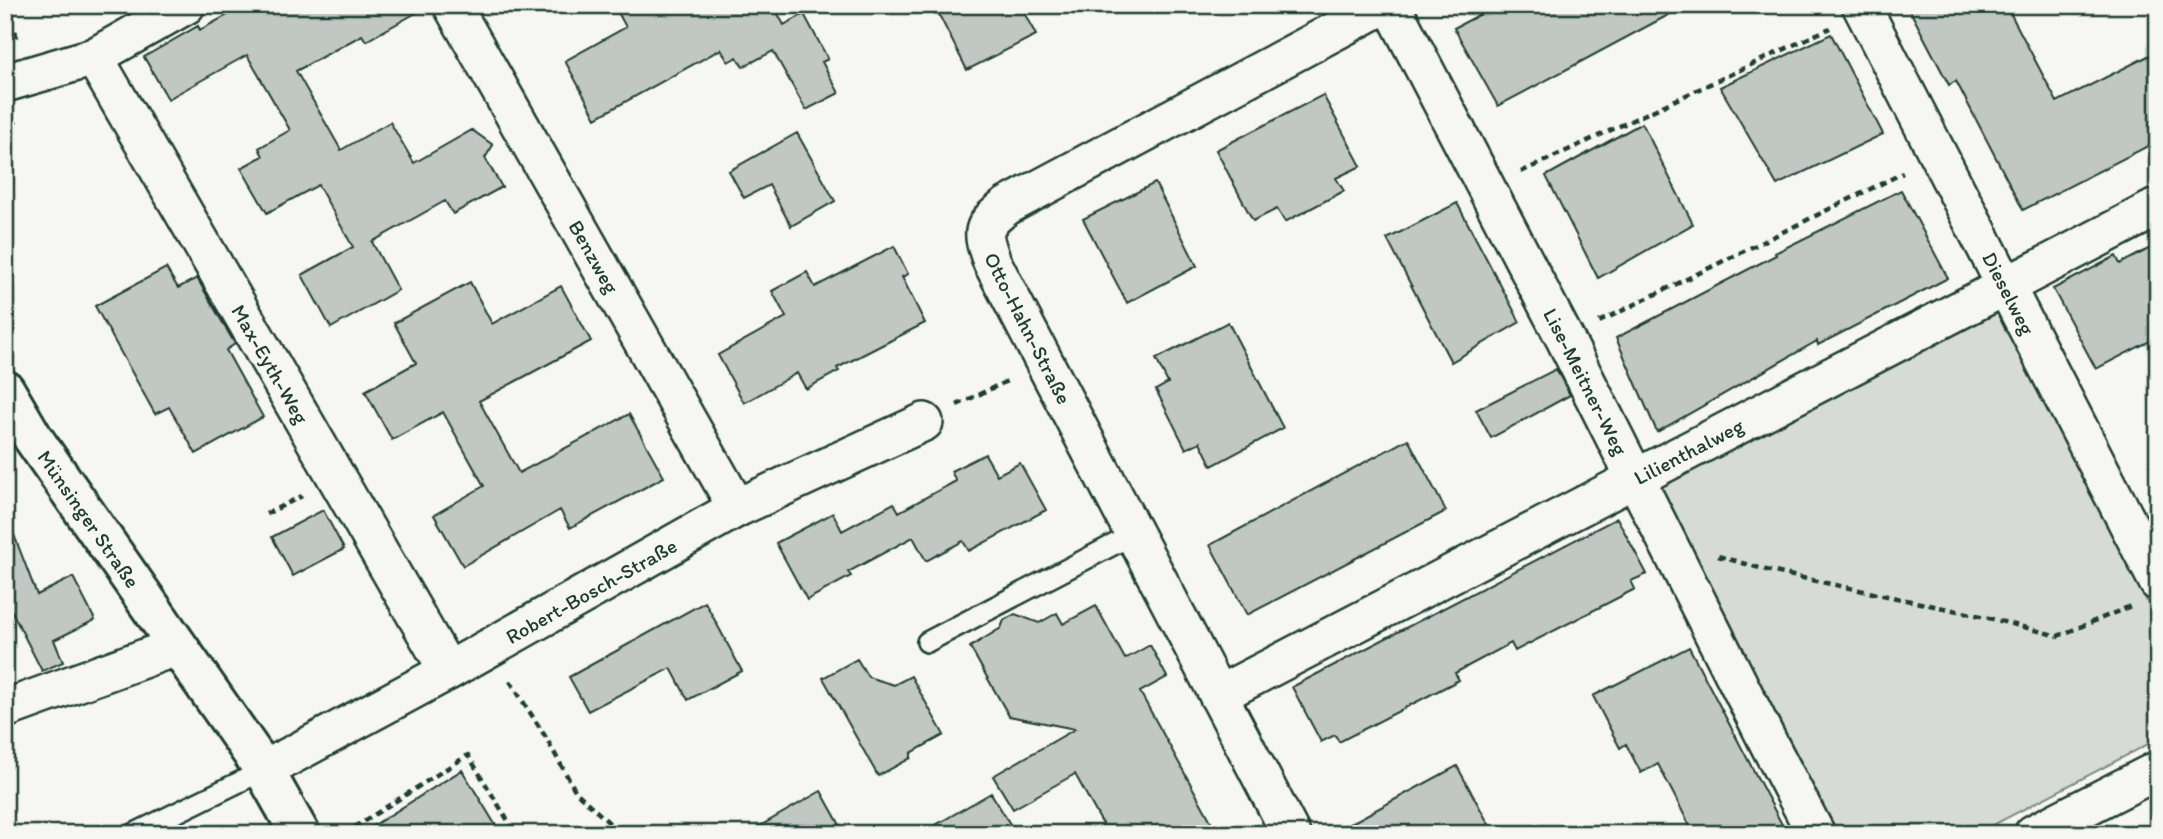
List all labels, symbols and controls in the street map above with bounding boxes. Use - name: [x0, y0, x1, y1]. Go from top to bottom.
- street label: Benzweg: [564, 215, 625, 298]
- street label: Dieselweg: [1978, 247, 2041, 339]
- street label: Otto-Hahn-Straße: [979, 248, 1077, 408]
- street label: Max-Eyth-Weg: [227, 300, 315, 428]
- street label: Lise-Meitner-Weg: [1538, 304, 1634, 459]
- street label: Lilienthalweg: [1629, 412, 1748, 490]
- street label: Münsinger Straße: [33, 445, 146, 592]
- street label: Robert-Bosch-Straße: [501, 532, 681, 649]

